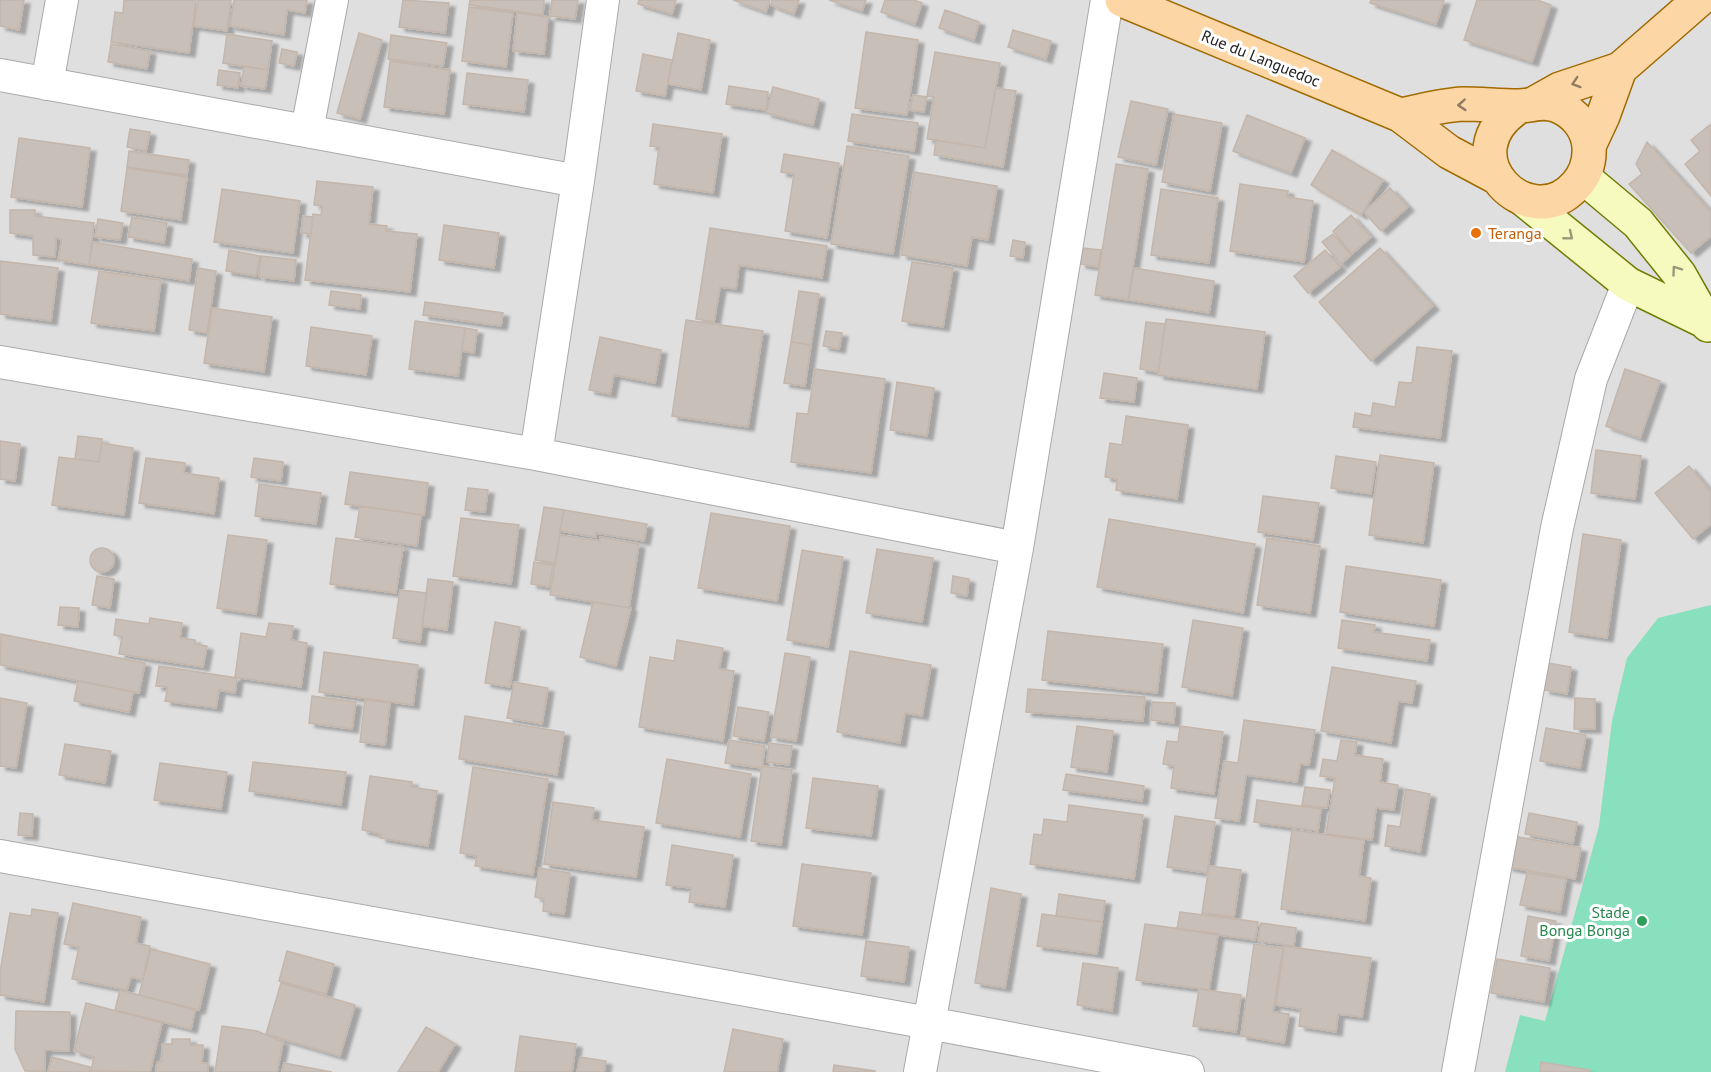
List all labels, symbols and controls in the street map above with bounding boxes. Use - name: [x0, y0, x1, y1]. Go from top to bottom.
- street label: Rue du Languedoc: [1199, 25, 1323, 91]
- one-way arrow: [1571, 76, 1582, 89]
- one-way arrow: [1457, 99, 1466, 112]
- place label: Teranga: [1488, 223, 1542, 243]
- marker: Teranga: [1469, 226, 1483, 240]
- one-way arrow: [1562, 228, 1573, 239]
- one-way arrow: [1672, 266, 1683, 277]
- place label: Stade Bonga Bonga: [1539, 902, 1630, 940]
- marker: Stade Bonga Bonga: [1635, 914, 1649, 928]

